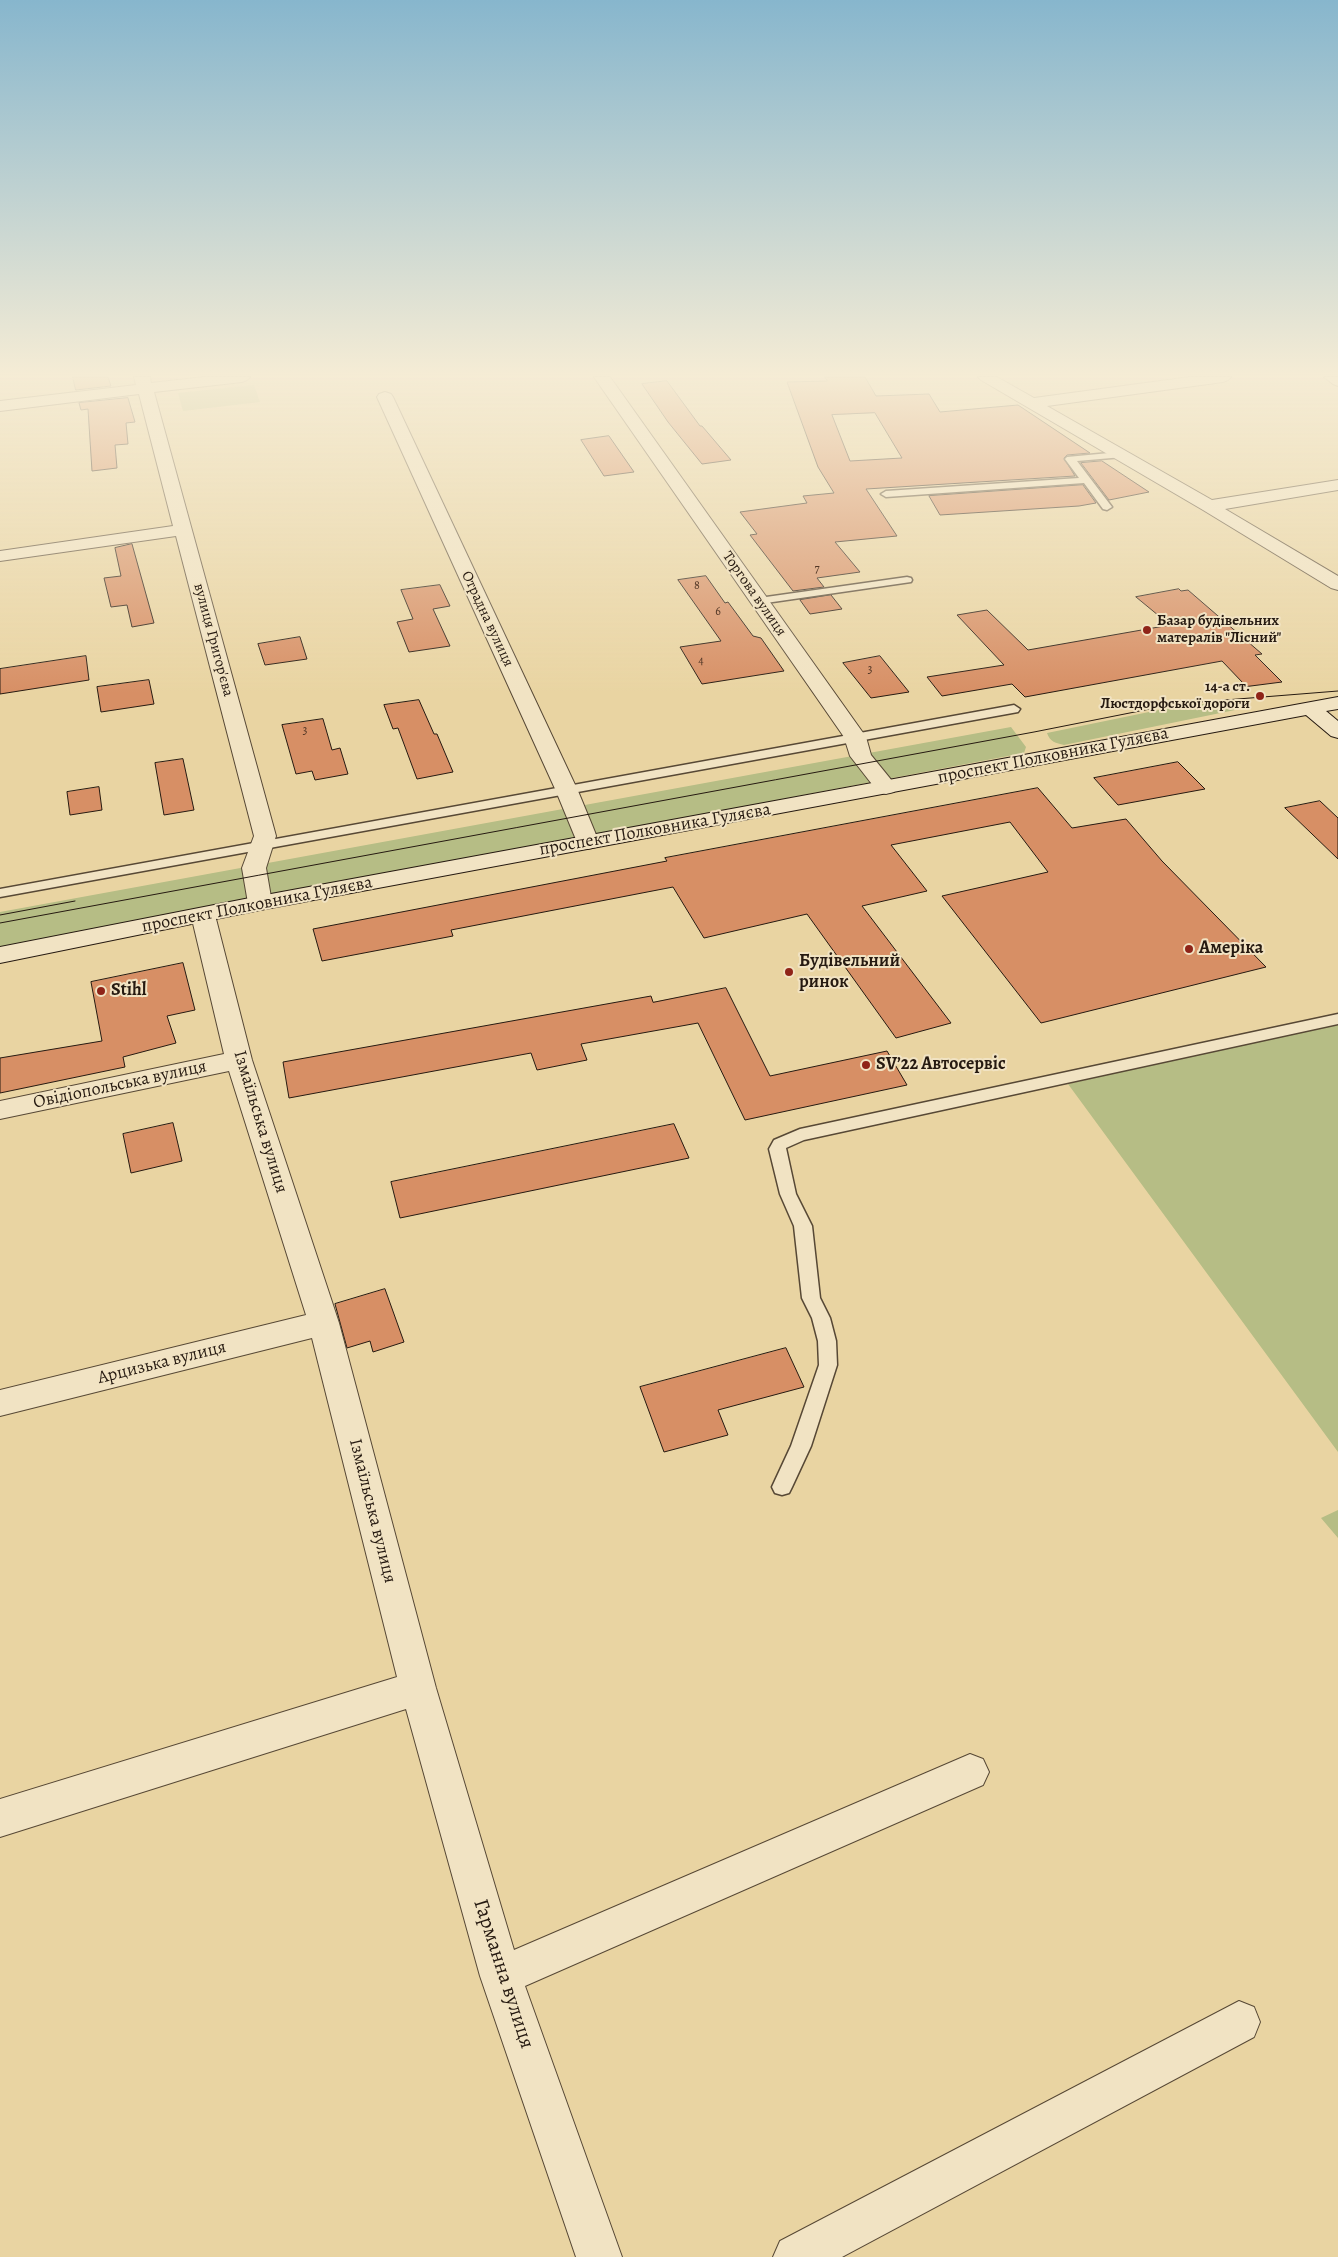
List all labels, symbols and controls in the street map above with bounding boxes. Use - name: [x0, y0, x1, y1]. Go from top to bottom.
- street label: Торгова вулиця: [718, 548, 790, 640]
- house number: 7: [814, 562, 820, 576]
- street label: Отрадна вулиця: [457, 568, 517, 670]
- house number: 8: [694, 579, 700, 593]
- street label: вулиця Григор'єва: [189, 581, 237, 699]
- house number: 6: [715, 605, 721, 619]
- place label: Базар будівельних матералів "Лісний": [1157, 612, 1281, 647]
- marker: Базар будівельних матералів "Лісний": [1141, 624, 1153, 636]
- house number: 4: [698, 654, 704, 668]
- house number: 3: [868, 663, 872, 677]
- place label: 14-а ст. Люстдорфської дороги: [1100, 678, 1250, 713]
- marker: 14-а ст. Люстдорфської дороги: [1254, 690, 1266, 702]
- street label: проспект Полковника Гуляєва: [936, 723, 1170, 789]
- house number: 3: [303, 724, 307, 738]
- street label: проспект Полковника Гуляєва: [538, 799, 772, 861]
- street label: проспект Полковника Гуляєва: [140, 872, 374, 938]
- place label: Амеріка: [1199, 938, 1263, 960]
- marker: Амеріка: [1183, 943, 1195, 955]
- place label: Будівельний ринок: [799, 951, 900, 994]
- marker: Будівельний ринок: [783, 966, 795, 978]
- place label: Stihl: [111, 980, 146, 1002]
- marker: Stihl: [95, 985, 107, 997]
- street label: Ізмаїльська вулиця: [228, 1048, 292, 1196]
- place label: SV’22 Автосервіс: [876, 1054, 1006, 1076]
- street label: Овідіопольська вулиця: [31, 1056, 209, 1114]
- marker: SV’22 Автосервіс: [860, 1059, 872, 1071]
- street label: Арцизька вулиця: [96, 1337, 228, 1389]
- street label: Ізмаїльська вулиця: [344, 1437, 400, 1585]
- street label: Гарманна вулиця: [467, 1896, 539, 2052]

